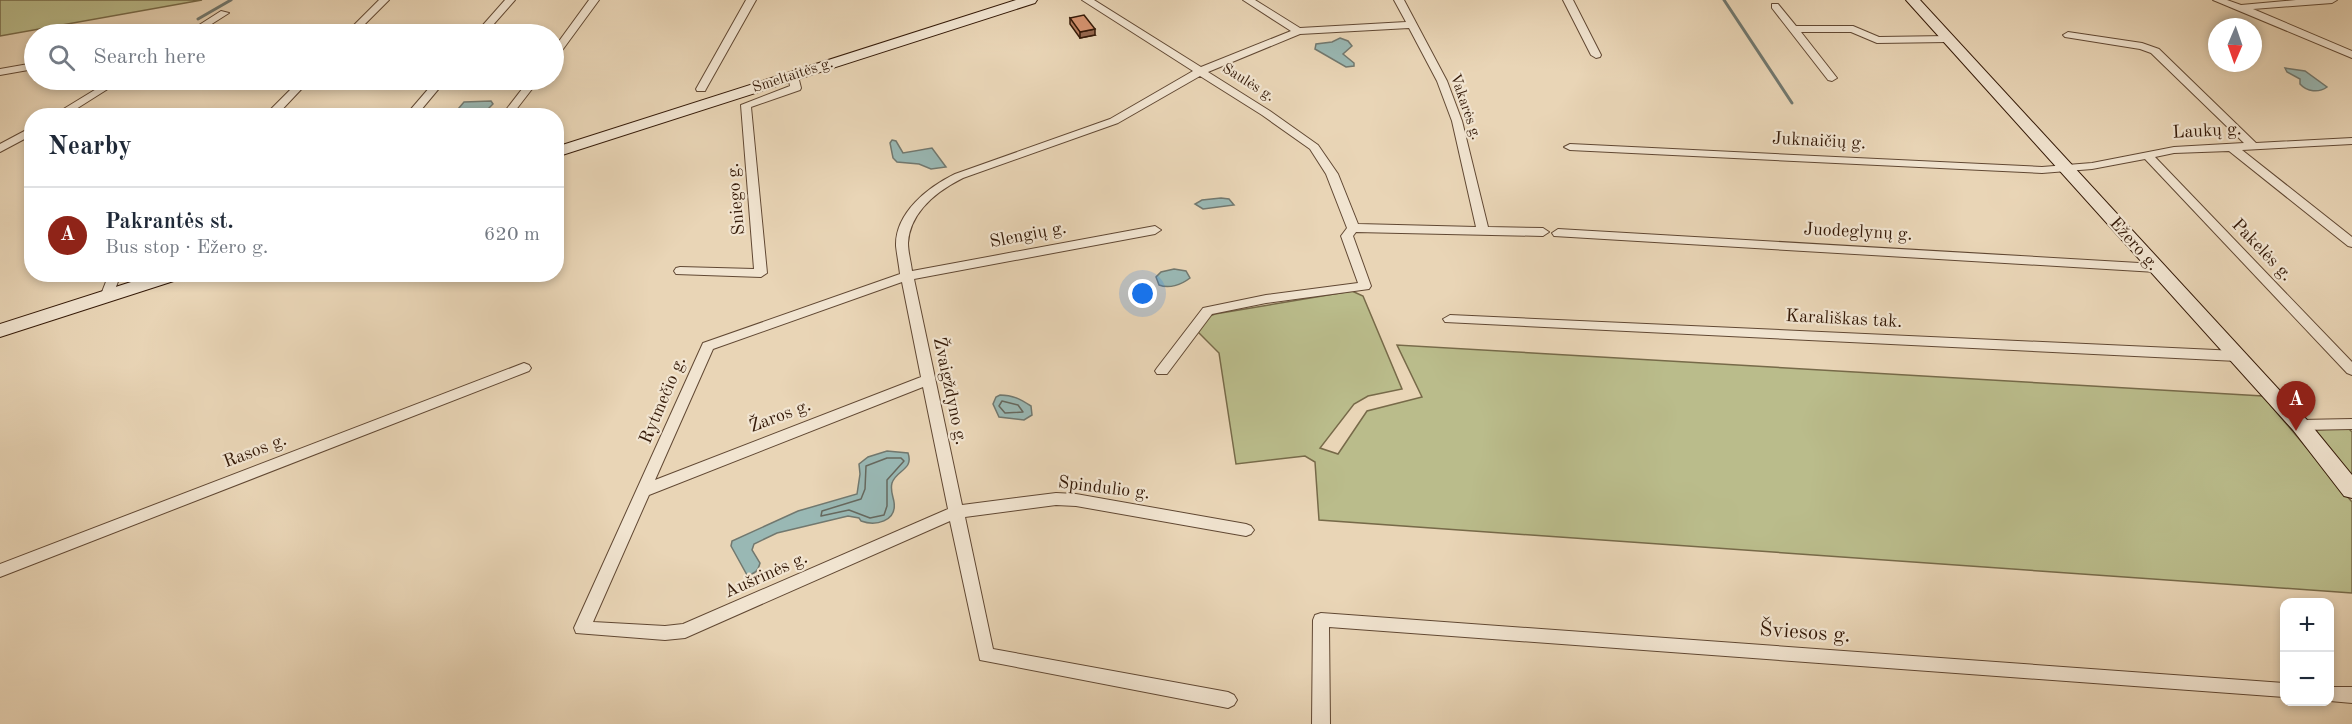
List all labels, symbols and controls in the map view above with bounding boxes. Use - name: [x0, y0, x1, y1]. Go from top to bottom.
- north arrow: [2208, 18, 2262, 72]
- search box: [24, 24, 564, 90]
- icon: search: [45, 41, 78, 74]
- text: Search here: [93, 46, 206, 68]
- street label: Smeltaitės g.: [751, 56, 835, 96]
- street label: Saulės g.: [1219, 61, 1277, 105]
- street label: Vakarės g.: [1447, 72, 1483, 142]
- street label: Laukų g.: [2172, 120, 2242, 142]
- street label: Juknaičių g.: [1771, 130, 1867, 152]
- text: Nearby: [48, 134, 132, 160]
- street label: Sniego g.: [724, 162, 748, 236]
- text: Pakrantės st.: [105, 211, 234, 233]
- street label: Ežero g.: [2106, 214, 2162, 274]
- street label: Pakelės g.: [2228, 215, 2296, 285]
- street label: Slengių g.: [988, 219, 1068, 251]
- street label: Juodeglynų g.: [1803, 220, 1913, 244]
- text: A: [60, 225, 75, 245]
- text: 620 m: [484, 225, 540, 245]
- text: Bus stop · Ežero g.: [105, 238, 268, 258]
- your location: [1128, 279, 1157, 308]
- street label: Karališkas tak.: [1785, 307, 1903, 331]
- street label: Žvaigždyno g.: [930, 335, 974, 446]
- street label: Rytmečio g.: [637, 354, 689, 446]
- pin: A: [2276, 382, 2316, 431]
- street label: Žaros g.: [745, 392, 813, 436]
- street label: Rasos g.: [221, 431, 289, 471]
- street label: Spindulio g.: [1057, 473, 1151, 503]
- street label: Aušrinės g.: [722, 549, 810, 601]
- map controls: [2280, 598, 2334, 706]
- button: +: [2280, 598, 2334, 652]
- street label: Šviesos g.: [1759, 615, 1852, 647]
- button: −: [2280, 652, 2334, 706]

